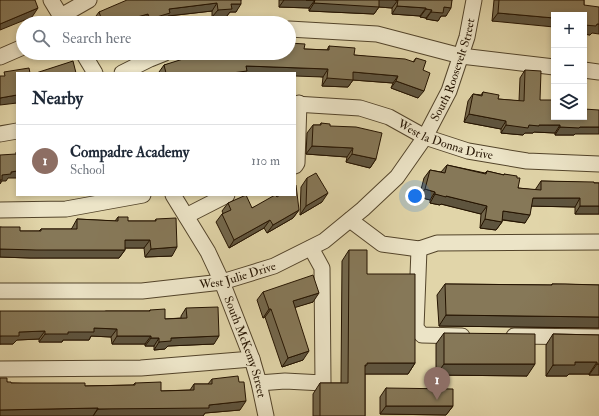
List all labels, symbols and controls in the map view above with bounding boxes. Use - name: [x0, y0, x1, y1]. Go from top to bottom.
- map controls: [551, 12, 587, 120]
- button: +: [551, 12, 587, 48]
- search box: [16, 16, 296, 60]
- street label: South Roosevelt Street: [427, 17, 478, 124]
- icon: search: [30, 27, 52, 49]
- text: Search here: [62, 29, 131, 48]
- button: −: [551, 48, 587, 84]
- button: layers: [551, 84, 587, 120]
- text: Nearby: [32, 88, 83, 109]
- street label: West la Donna Drive: [394, 116, 494, 163]
- text: Compadre Academy: [70, 143, 189, 162]
- text: 1: [43, 153, 47, 169]
- text: 110 m: [251, 153, 280, 169]
- text: School: [70, 162, 105, 178]
- your location: [405, 186, 425, 206]
- street label: West Julie Drive: [197, 259, 278, 293]
- street label: South McKemy Street: [220, 294, 269, 399]
- pin: 1: [424, 367, 450, 400]

